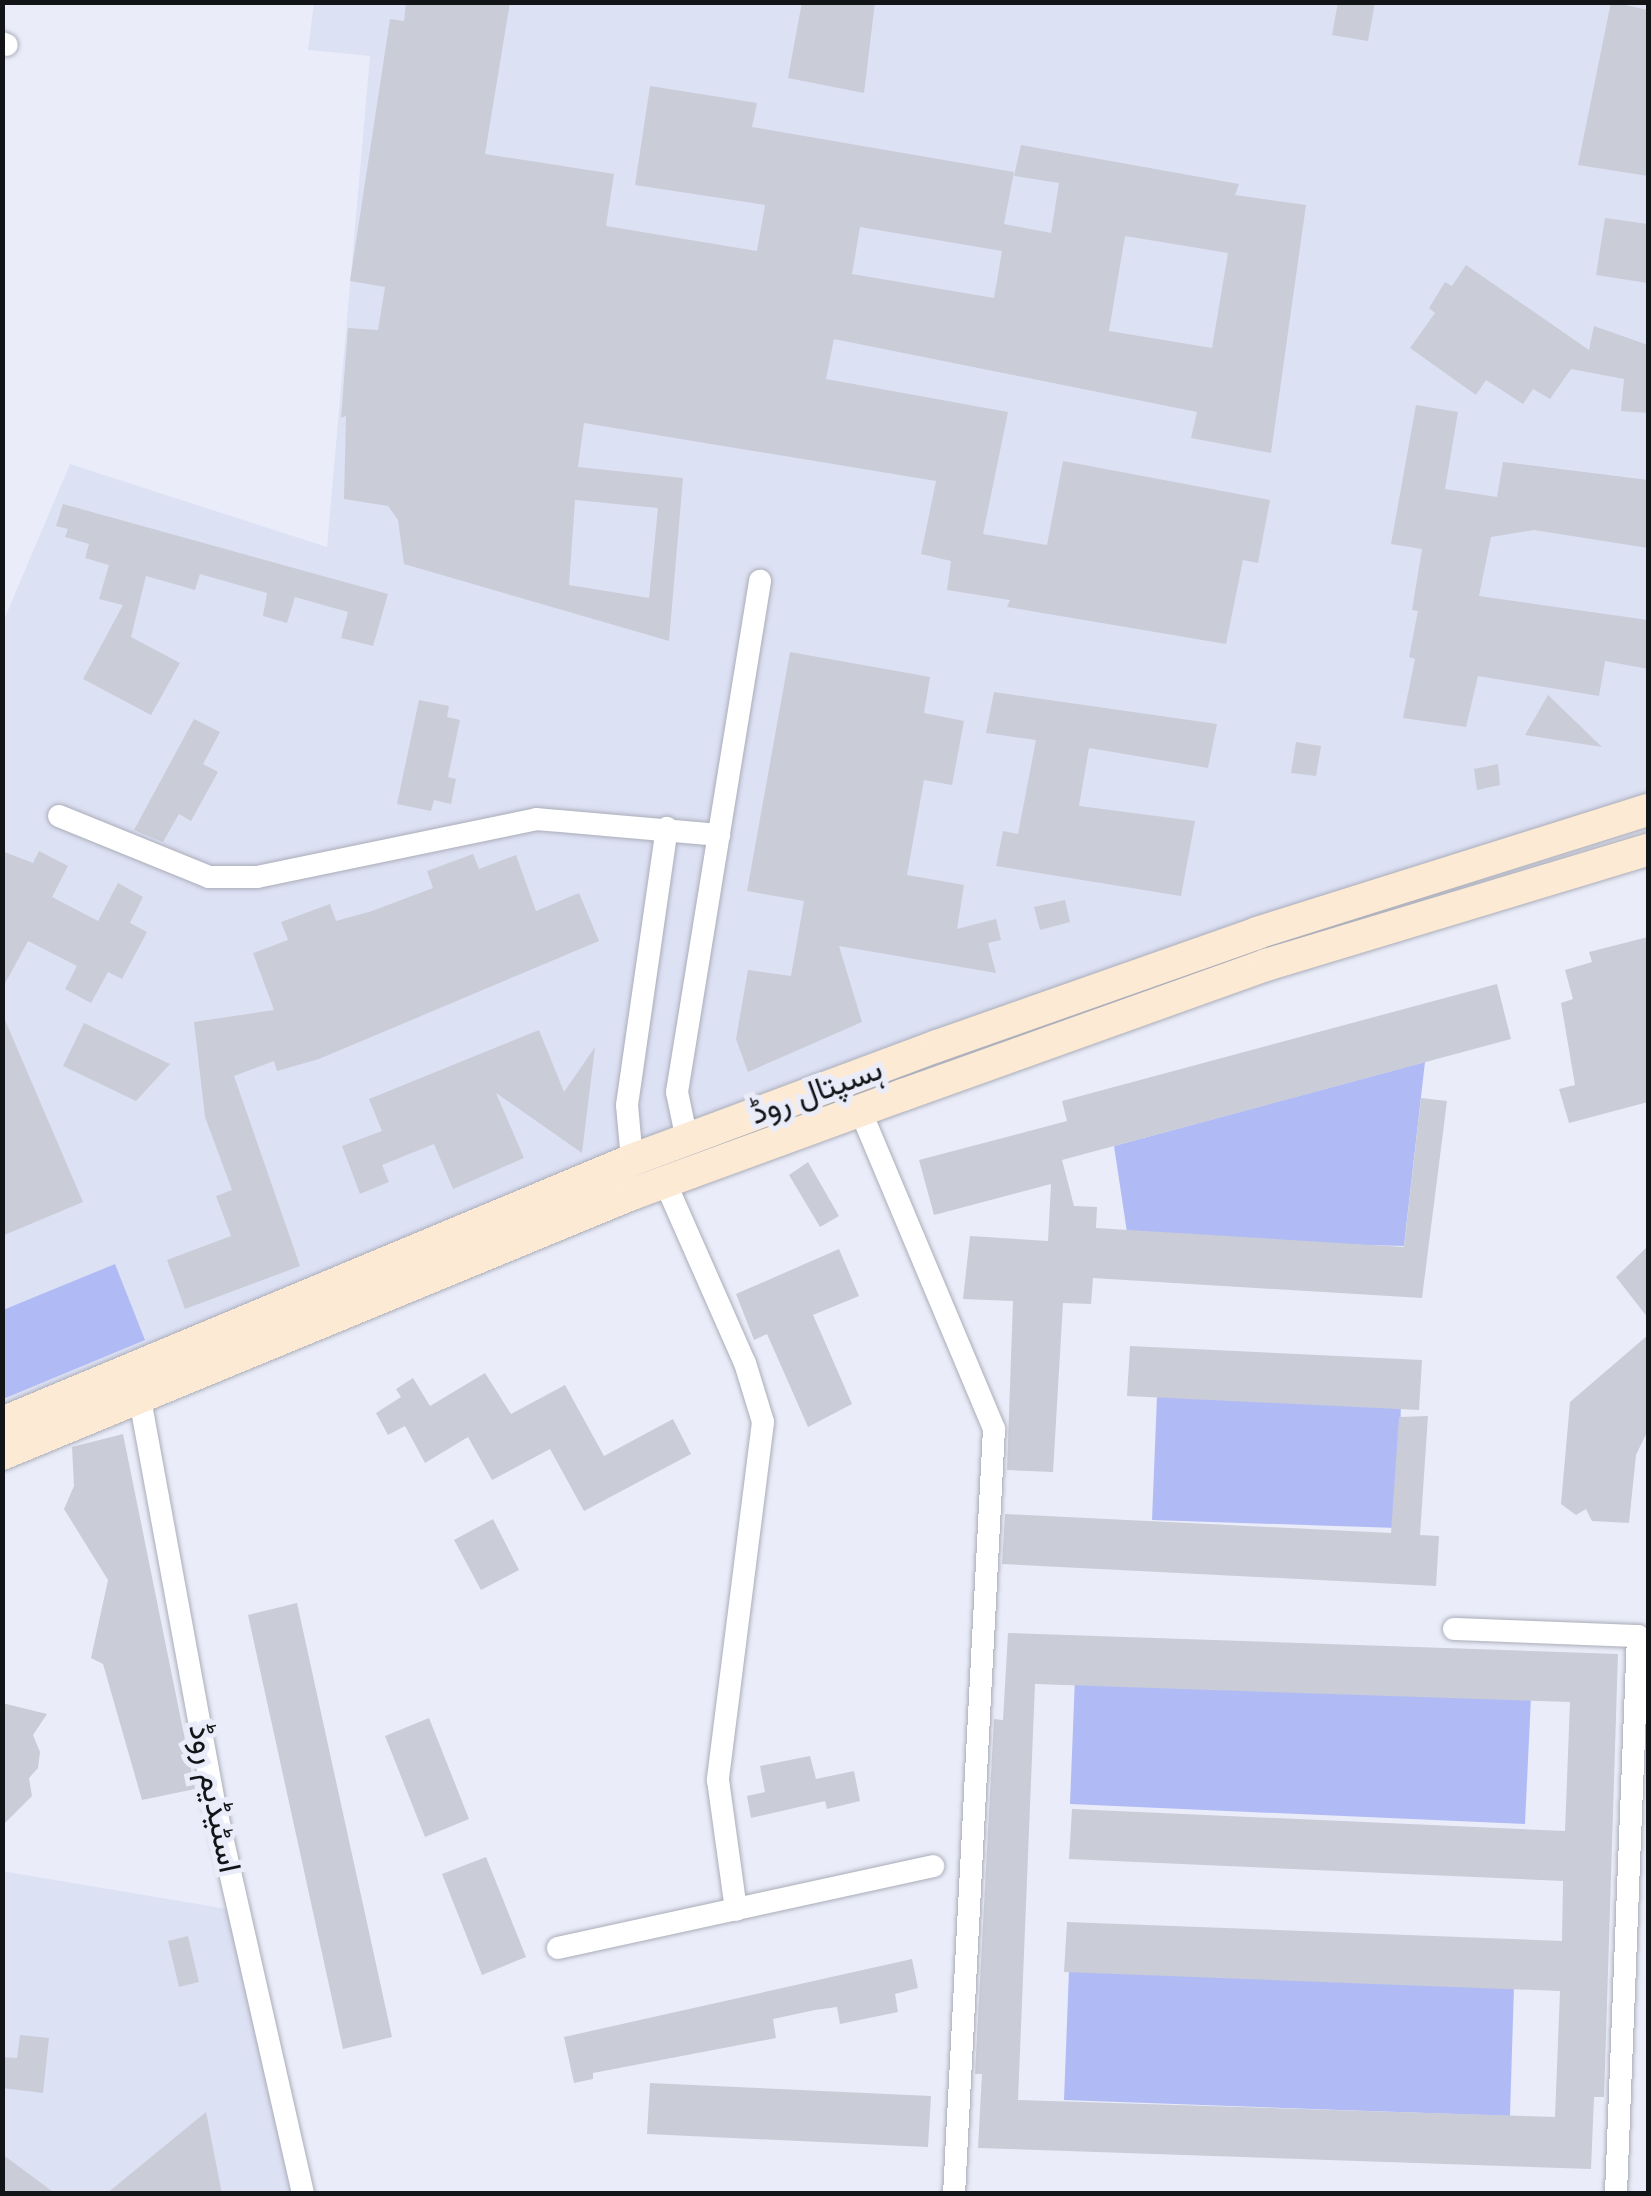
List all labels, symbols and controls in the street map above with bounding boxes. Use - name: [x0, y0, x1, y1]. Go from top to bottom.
- street label: ہسپتال روڈ: [745, 1049, 887, 1133]
- street label: اسٹیڈیم روڈ: [180, 1720, 250, 1876]

